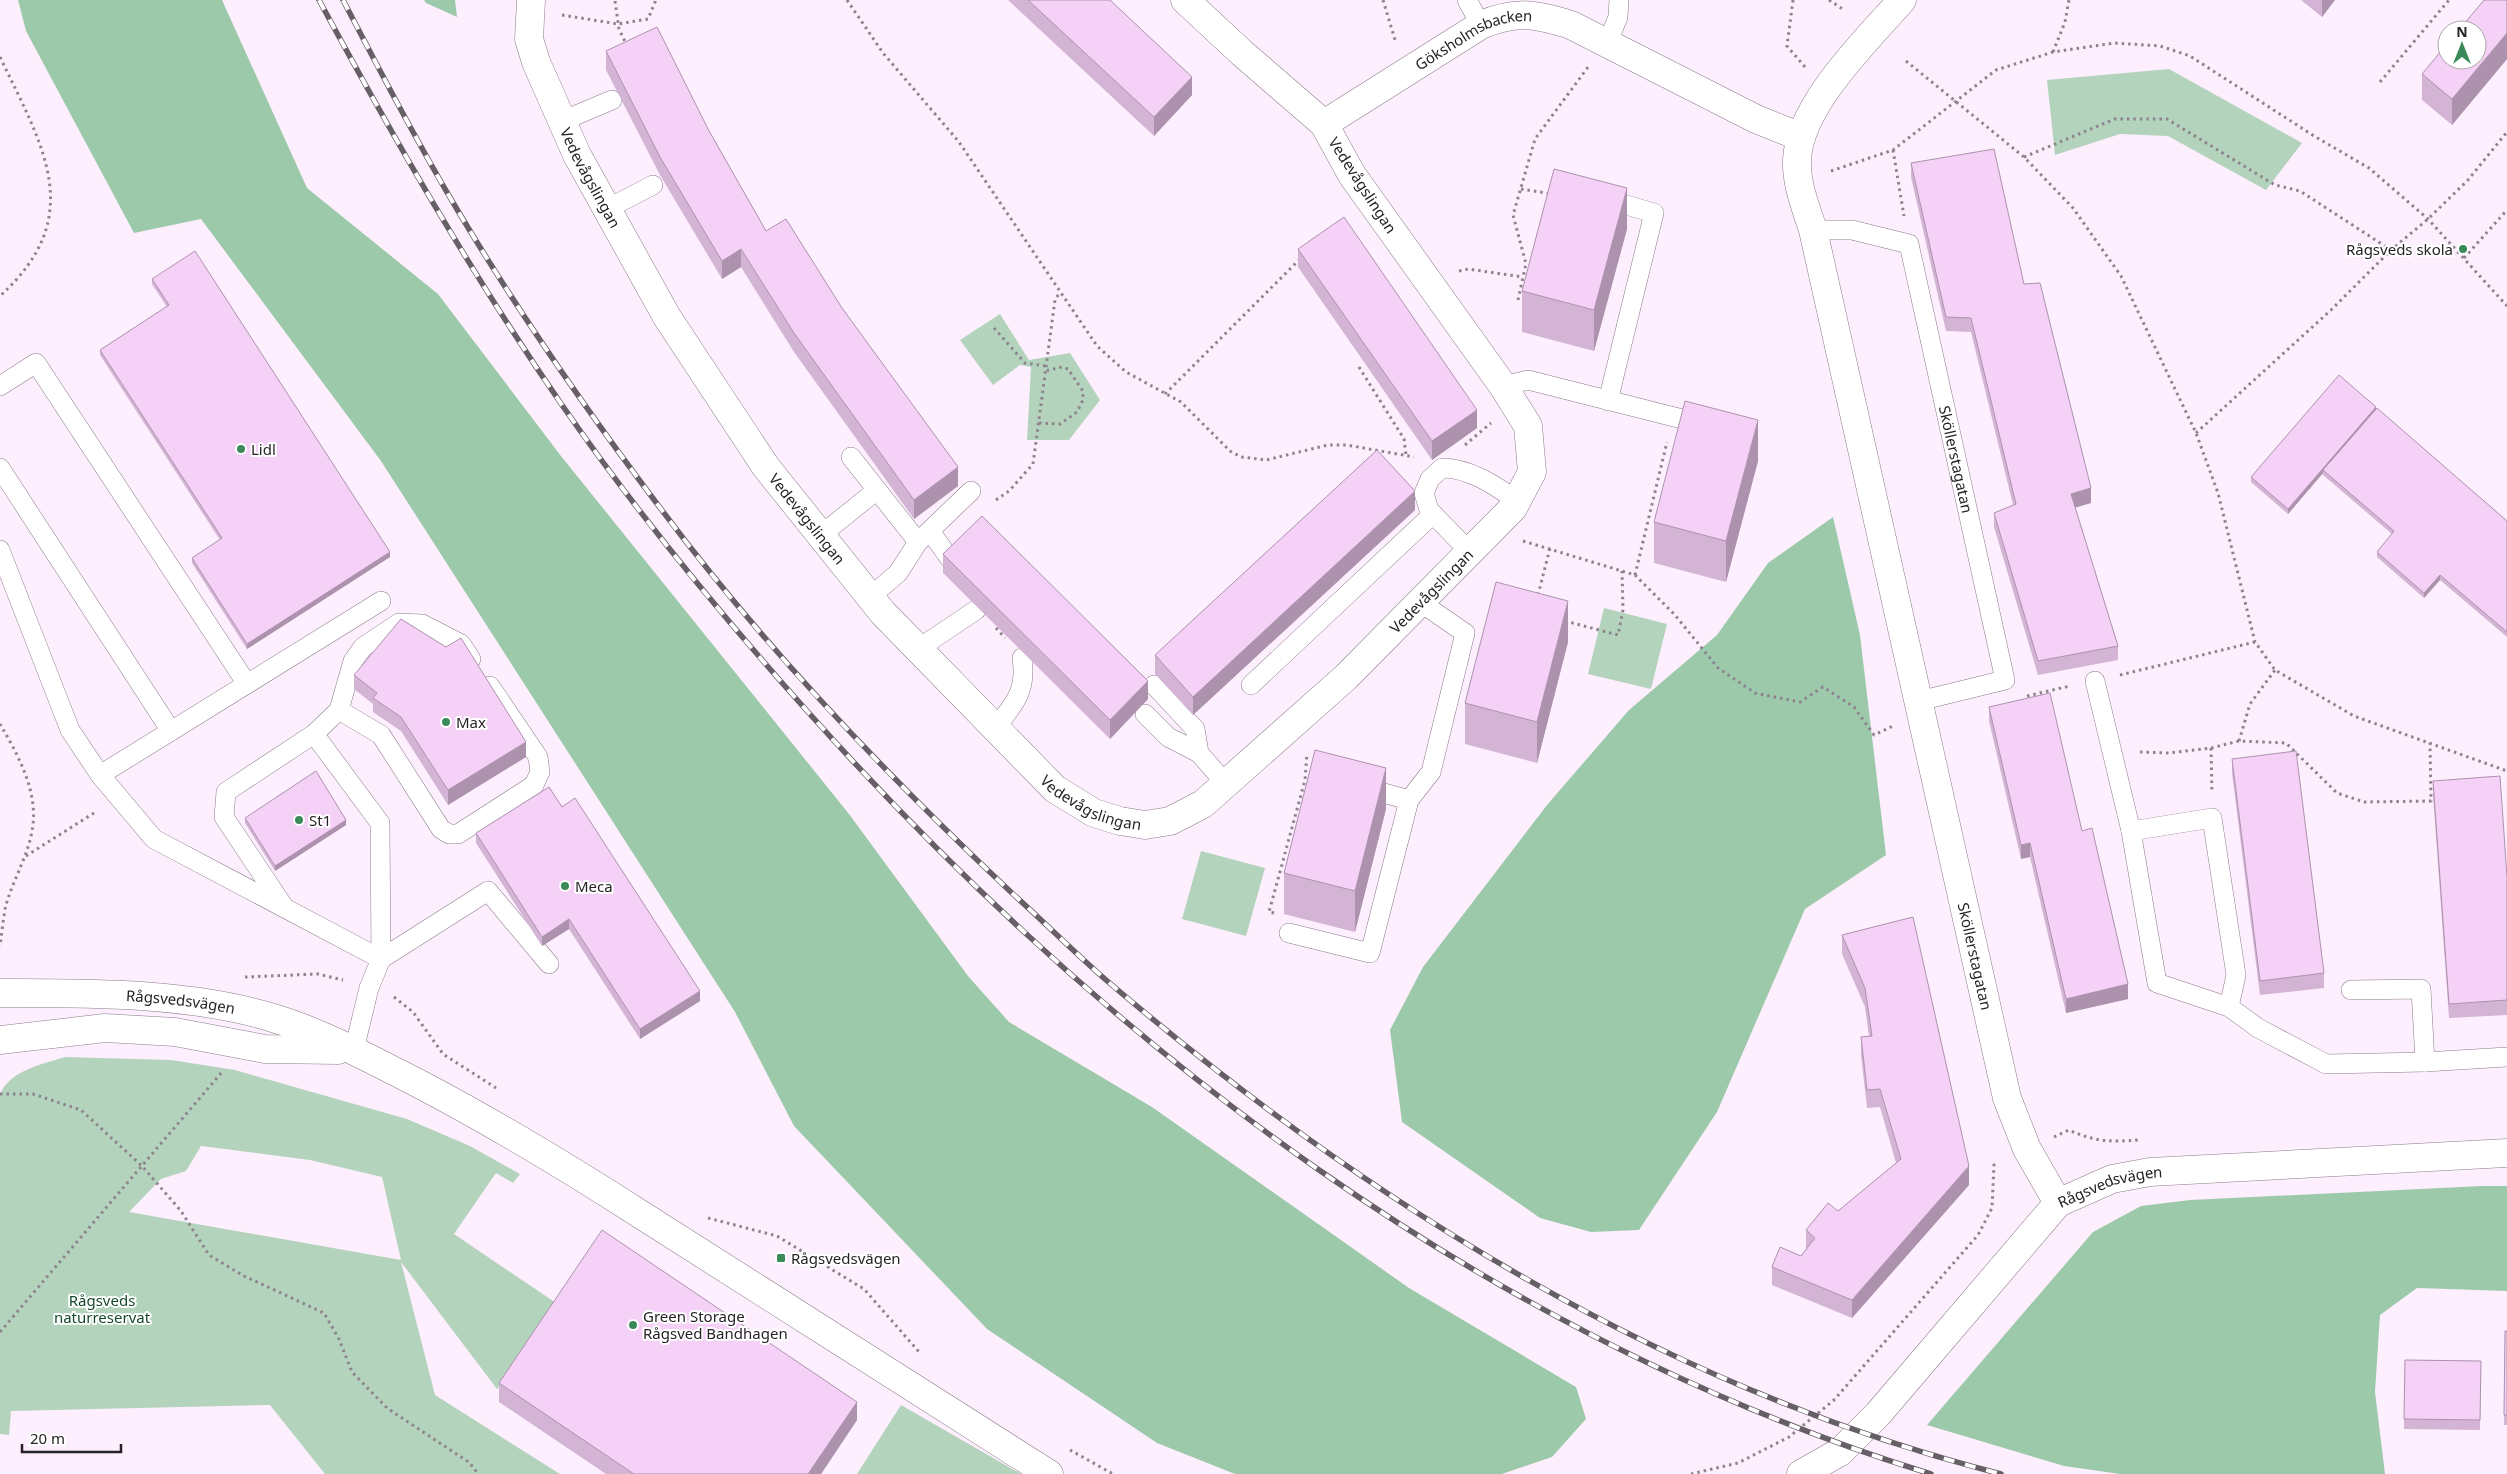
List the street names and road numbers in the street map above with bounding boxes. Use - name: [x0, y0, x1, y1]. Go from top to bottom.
- street label: Göksholmsbacken: [1411, 5, 1533, 74]
- street label: Vedevågslingan: [556, 124, 625, 231]
- street label: Vedevågslingan: [1324, 133, 1402, 237]
- street label: Sköllerstagatan: [1935, 403, 1978, 515]
- street label: Vedevågslingan: [765, 469, 850, 568]
- street label: Vedevågslingan: [1385, 544, 1477, 637]
- street label: Vedevågslingan: [1036, 770, 1143, 834]
- street label: Sköllerstagatan: [1954, 901, 1997, 1012]
- street label: Rågsvedsvägen: [126, 985, 237, 1018]
- street label: Rågsvedsvägen: [2054, 1161, 2163, 1212]

